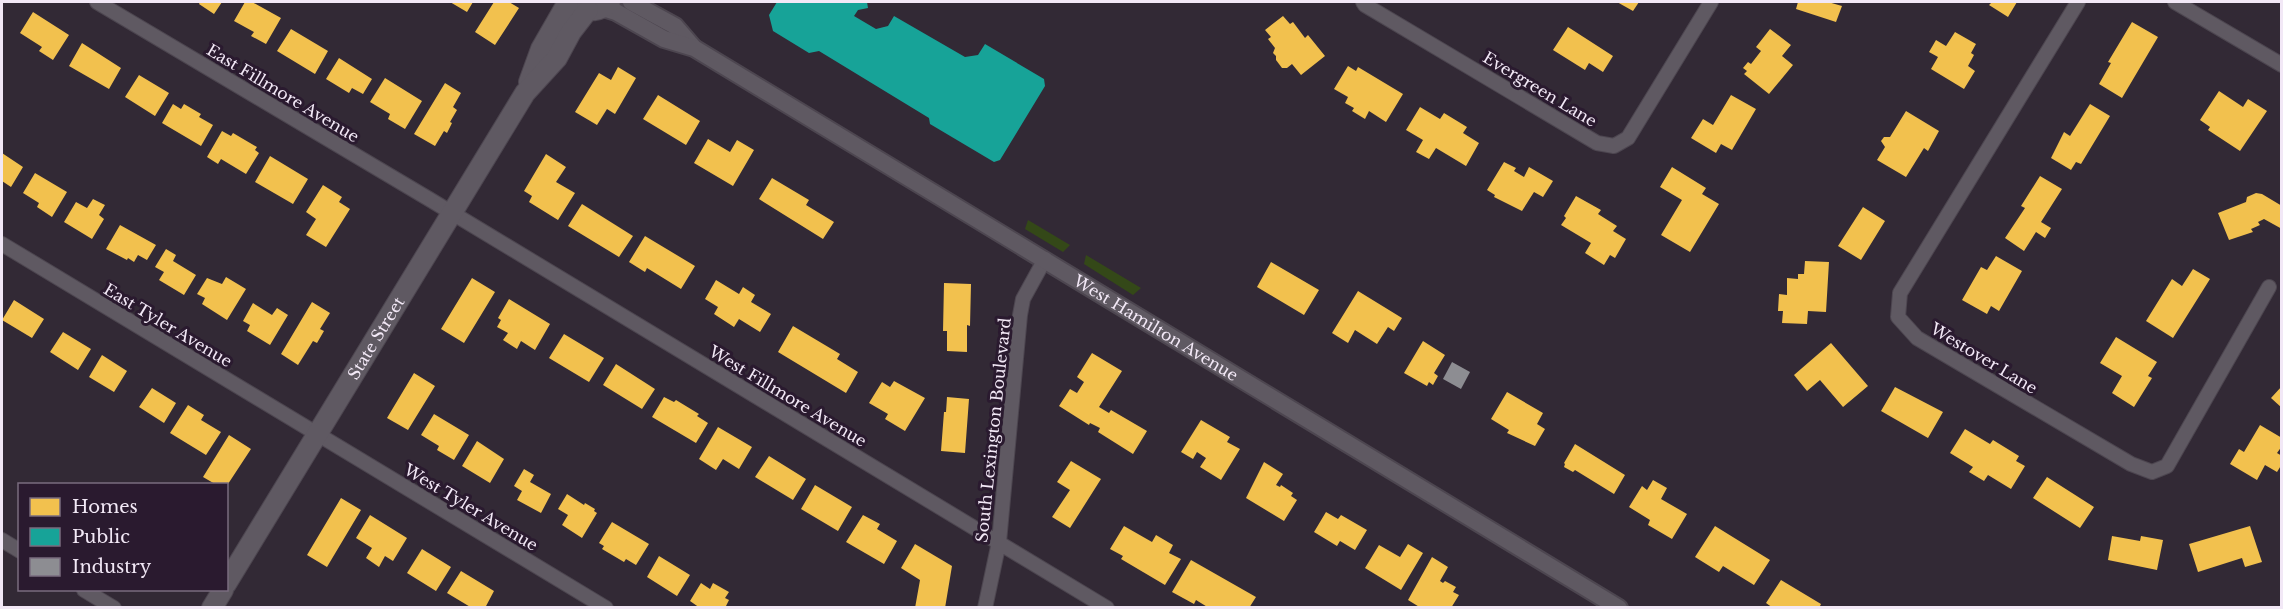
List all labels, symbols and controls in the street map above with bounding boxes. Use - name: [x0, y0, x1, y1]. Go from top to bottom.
- street label: East Fillmore Avenue: [203, 40, 363, 146]
- street label: Evergreen Lane: [1479, 47, 1601, 131]
- street label: West Hamilton Avenue: [1069, 270, 1242, 385]
- street label: East Tyler Avenue: [100, 279, 236, 371]
- street label: State Street: [343, 293, 409, 383]
- street label: South Lexington Boulevard: [971, 316, 1015, 544]
- street label: Westover Lane: [1926, 318, 2041, 398]
- street label: West Fillmore Avenue: [705, 340, 870, 451]
- street label: West Tyler Avenue: [400, 459, 541, 555]
- legend: [18, 483, 228, 591]
- text: Homes: [72, 496, 138, 518]
- text: Public: [72, 526, 130, 548]
- text: Industry: [72, 556, 152, 578]

